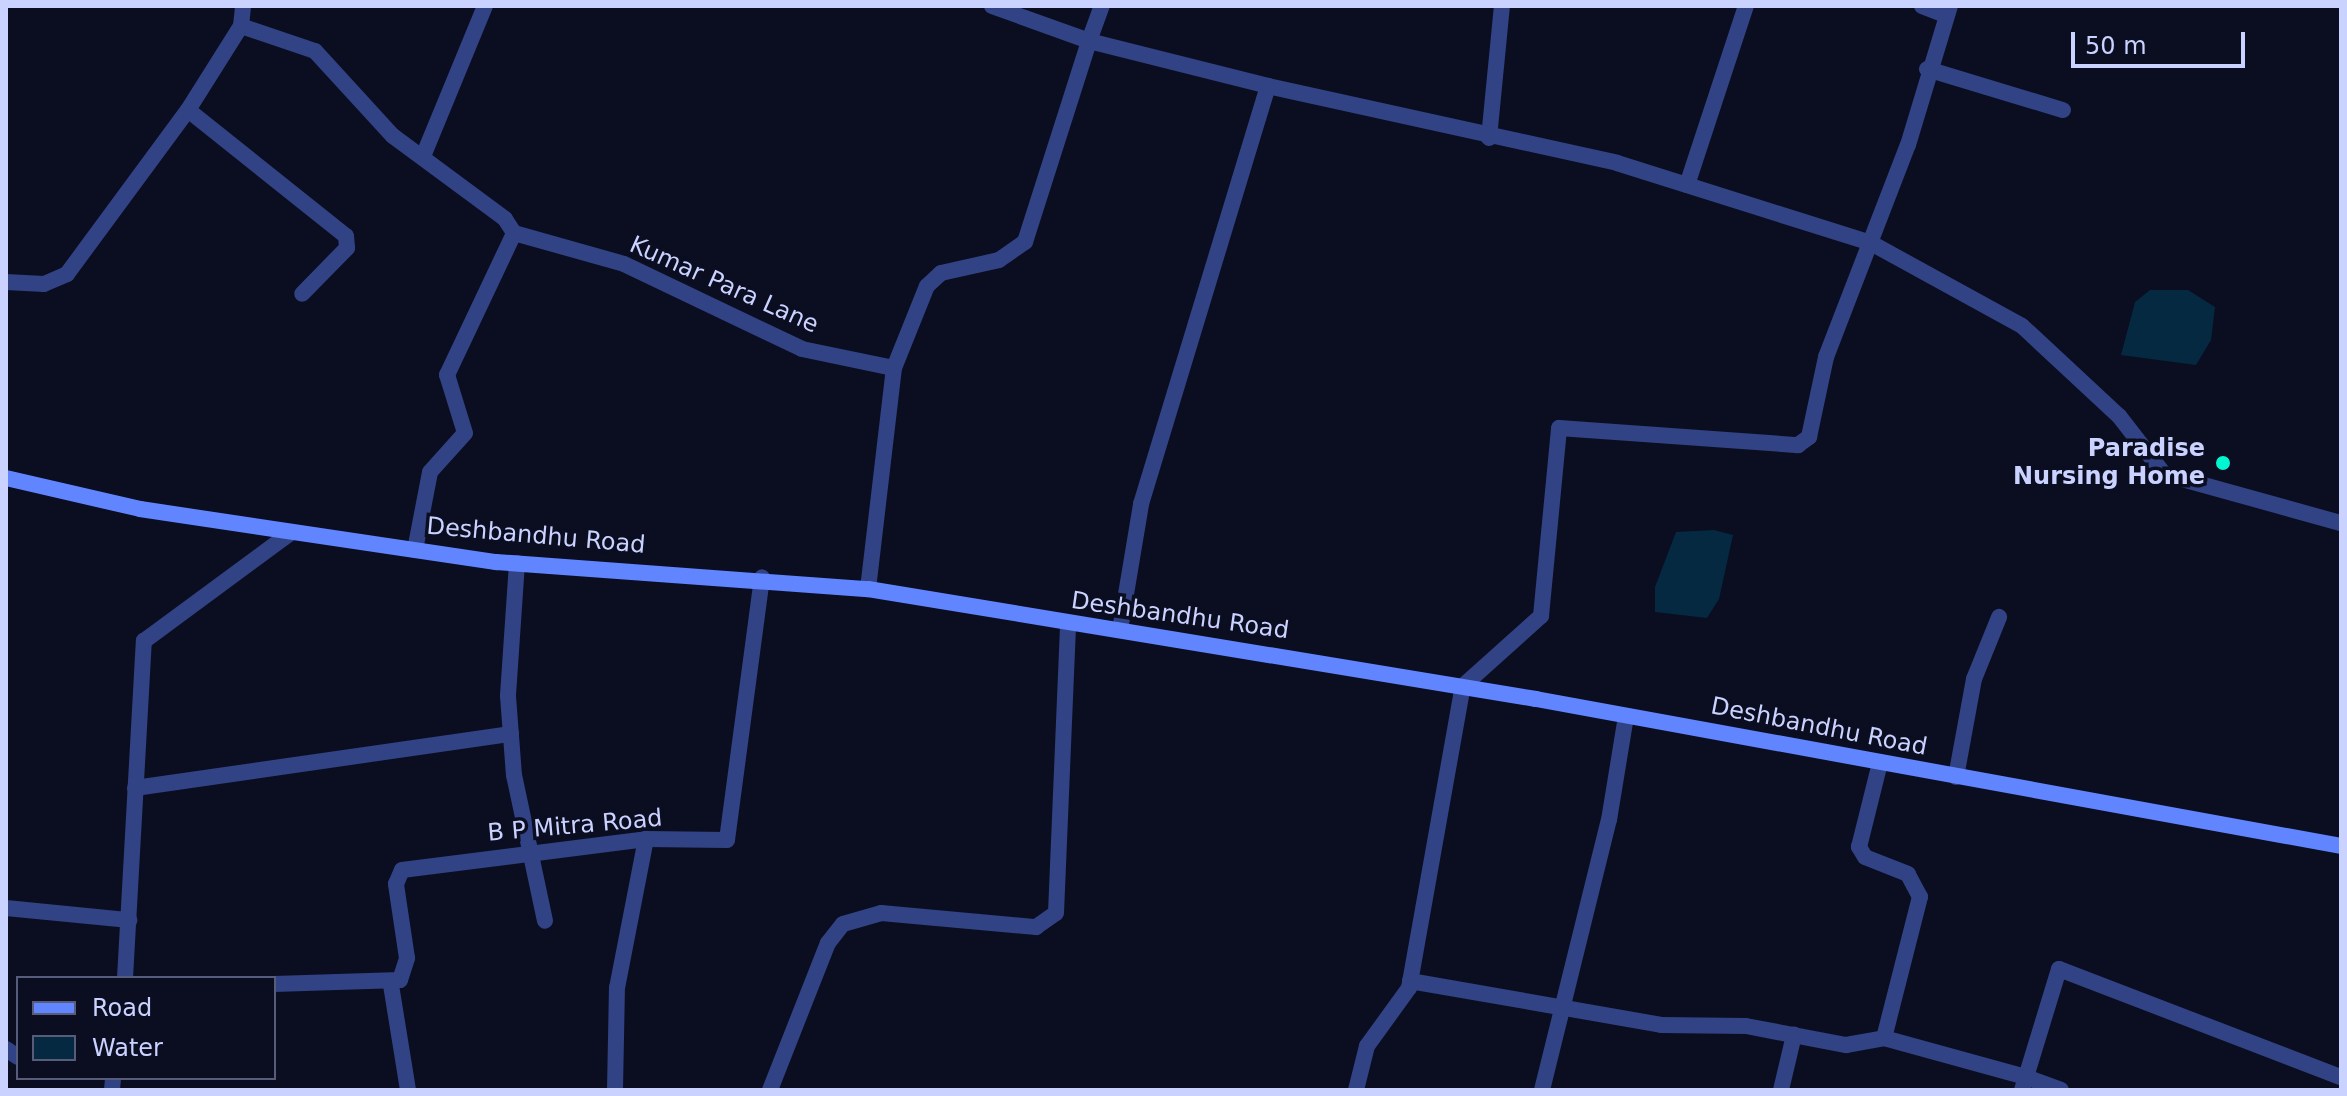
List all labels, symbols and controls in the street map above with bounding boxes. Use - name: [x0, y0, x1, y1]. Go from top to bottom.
- scale bar: [2075, 16, 2249, 66]
- text: 50 m: [2085, 32, 2147, 60]
- street label: Kumar Para Lane: [625, 230, 823, 340]
- place label: Paradise Nursing Home: [2013, 435, 2205, 491]
- marker: Paradise Nursing Home: [2212, 452, 2234, 474]
- street label: Deshbandhu Road: [425, 512, 647, 560]
- street label: Deshbandhu Road: [1069, 586, 1291, 646]
- street label: Deshbandhu Road: [1708, 692, 1930, 762]
- street label: B P Mitra Road: [486, 804, 664, 848]
- legend: [16, 976, 276, 1080]
- text: Road: [92, 994, 152, 1022]
- text: Water: [92, 1034, 163, 1062]

